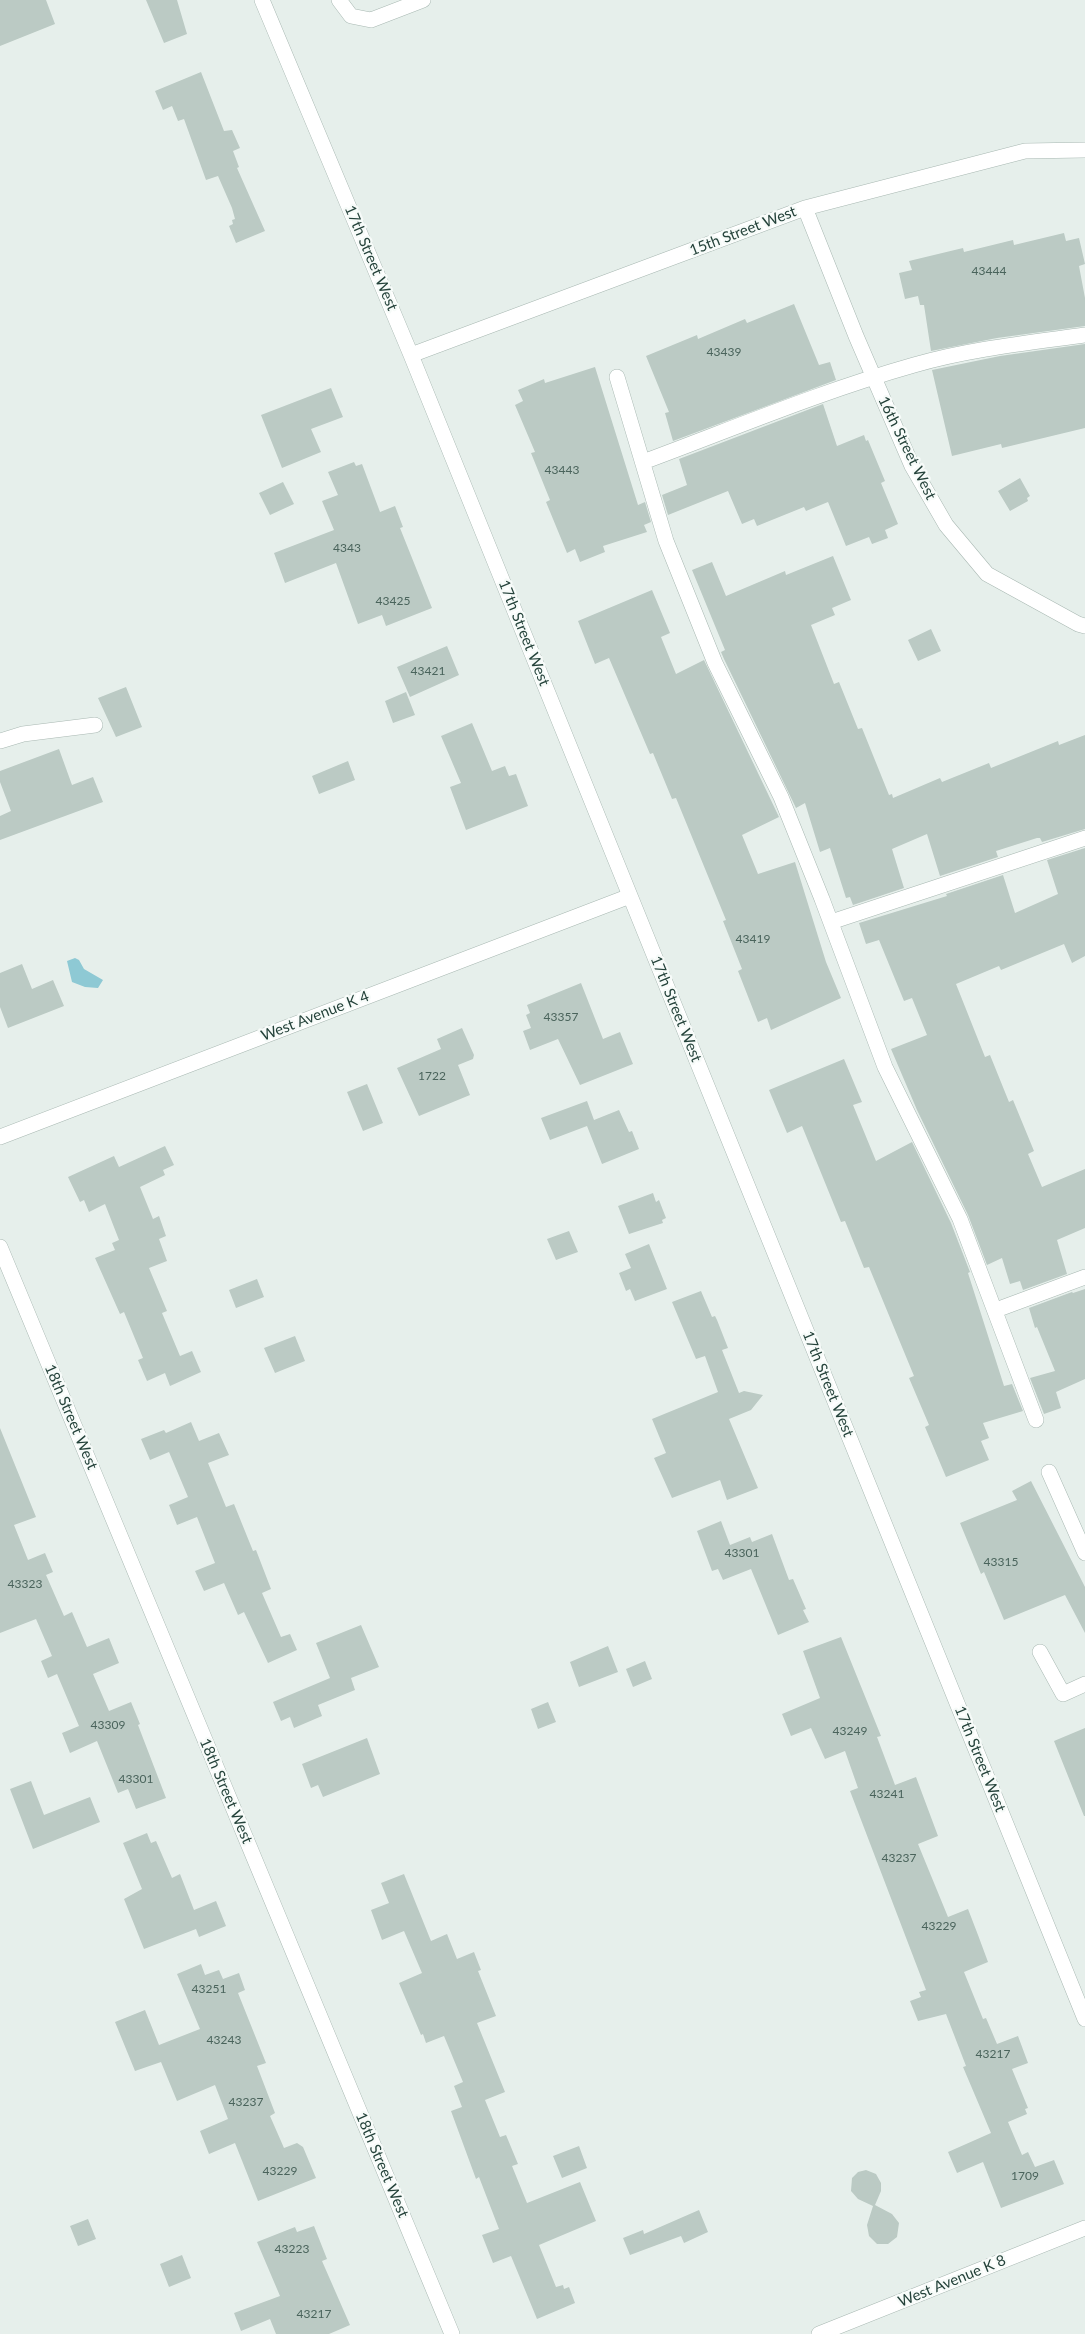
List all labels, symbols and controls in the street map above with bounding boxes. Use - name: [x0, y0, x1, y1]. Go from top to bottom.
- street label: 15th Street West: [687, 202, 799, 260]
- street label: 17th Street West: [341, 203, 401, 313]
- house number: 43444: [972, 264, 1006, 278]
- house number: 43439: [707, 345, 741, 359]
- street label: 16th Street West: [874, 393, 940, 503]
- house number: 43443: [545, 463, 579, 477]
- house number: 4343: [333, 541, 361, 555]
- street label: 17th Street West: [495, 577, 553, 689]
- house number: 43425: [376, 594, 410, 608]
- house number: 43421: [411, 664, 445, 678]
- house number: 43419: [736, 932, 770, 946]
- street label: 17th Street West: [647, 953, 705, 1065]
- street label: West Avenue K 4: [258, 987, 372, 1045]
- house number: 43357: [544, 1010, 578, 1024]
- house number: 1722: [418, 1069, 446, 1083]
- street label: 17th Street West: [799, 1328, 857, 1440]
- street label: 18th Street West: [41, 1362, 101, 1472]
- house number: 43301: [725, 1546, 759, 1560]
- house number: 43315: [984, 1555, 1018, 1569]
- house number: 43323: [8, 1577, 42, 1591]
- street label: 17th Street West: [951, 1703, 1009, 1815]
- house number: 43309: [91, 1718, 125, 1732]
- house number: 43249: [833, 1724, 867, 1738]
- street label: 18th Street West: [196, 1736, 256, 1846]
- house number: 43301: [119, 1772, 153, 1786]
- house number: 43241: [870, 1787, 904, 1801]
- house number: 43237: [882, 1851, 916, 1865]
- house number: 43229: [922, 1919, 956, 1933]
- house number: 43251: [192, 1982, 226, 1996]
- house number: 43243: [207, 2033, 241, 2047]
- house number: 43217: [976, 2047, 1010, 2061]
- house number: 43237: [229, 2095, 263, 2109]
- street label: 18th Street West: [352, 2110, 412, 2220]
- house number: 43229: [263, 2164, 297, 2178]
- house number: 1709: [1011, 2169, 1039, 2183]
- house number: 43223: [275, 2242, 309, 2256]
- street label: West Avenue K 8: [896, 2251, 1008, 2311]
- house number: 43217: [297, 2307, 331, 2321]

